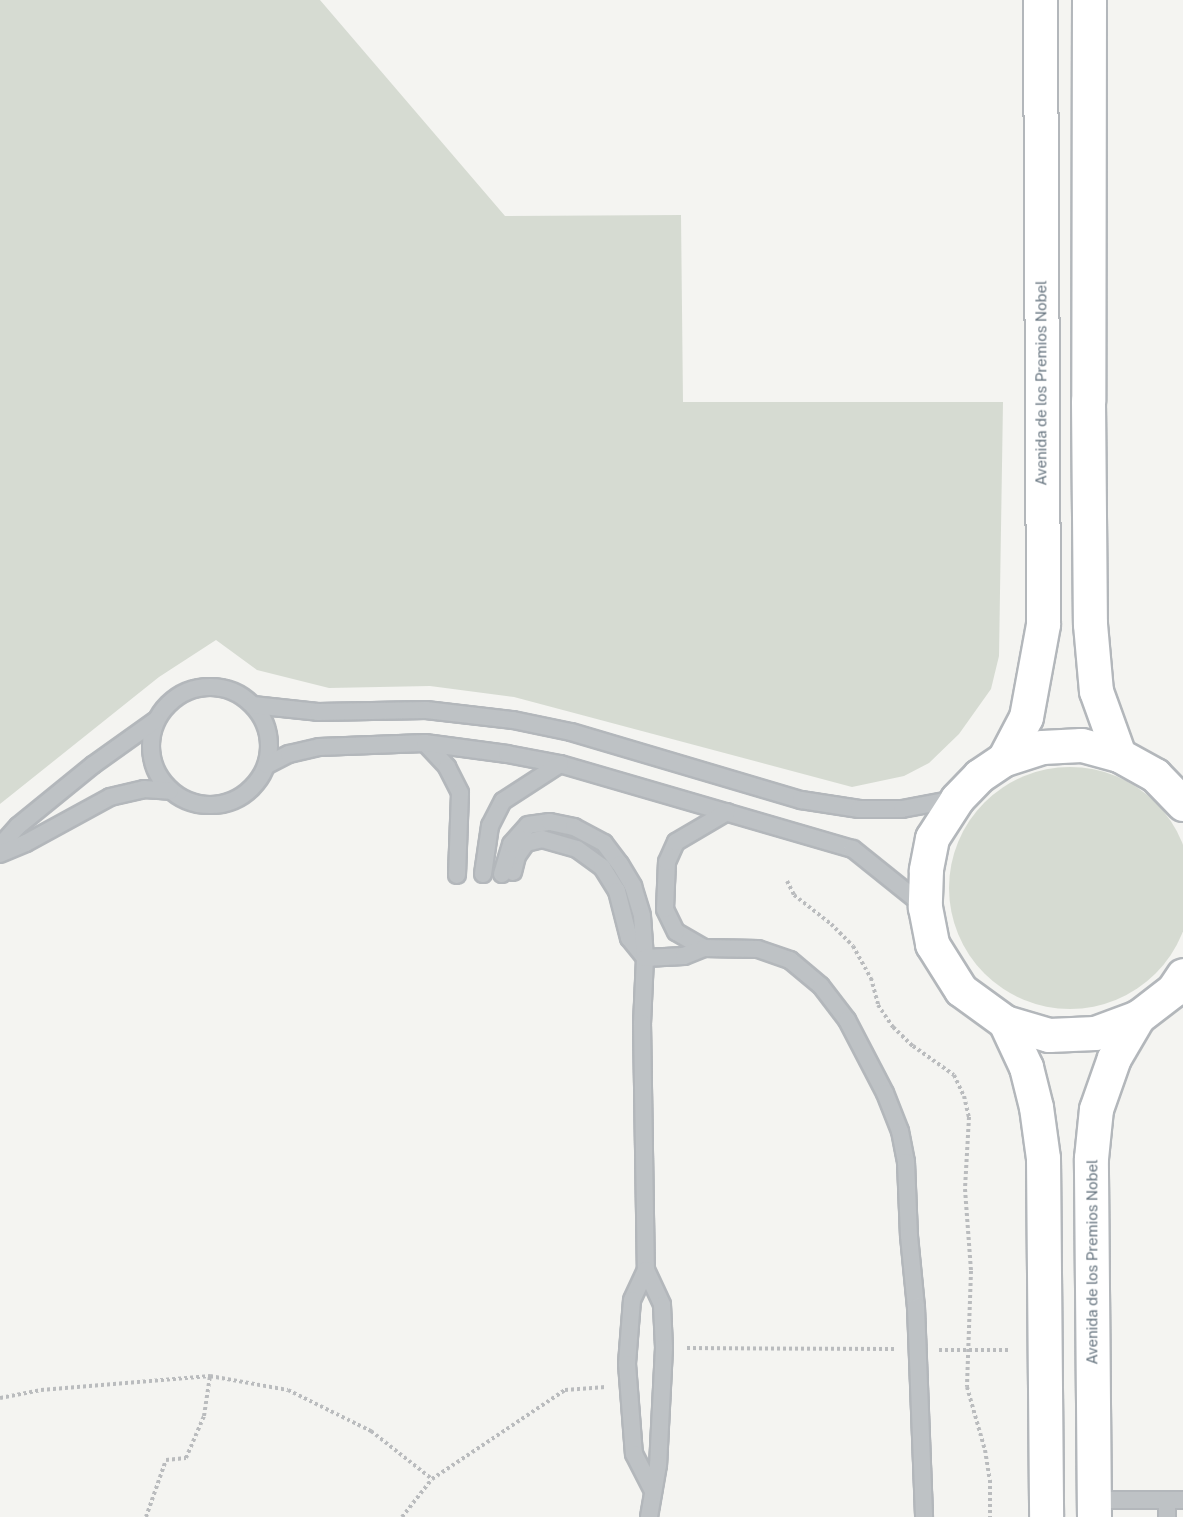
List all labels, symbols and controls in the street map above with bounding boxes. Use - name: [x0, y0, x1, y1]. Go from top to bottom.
- street label: Avenida de los Premios Nobel: [1032, 280, 1050, 486]
- street label: Avenida de los Premios Nobel: [1083, 1159, 1101, 1365]

